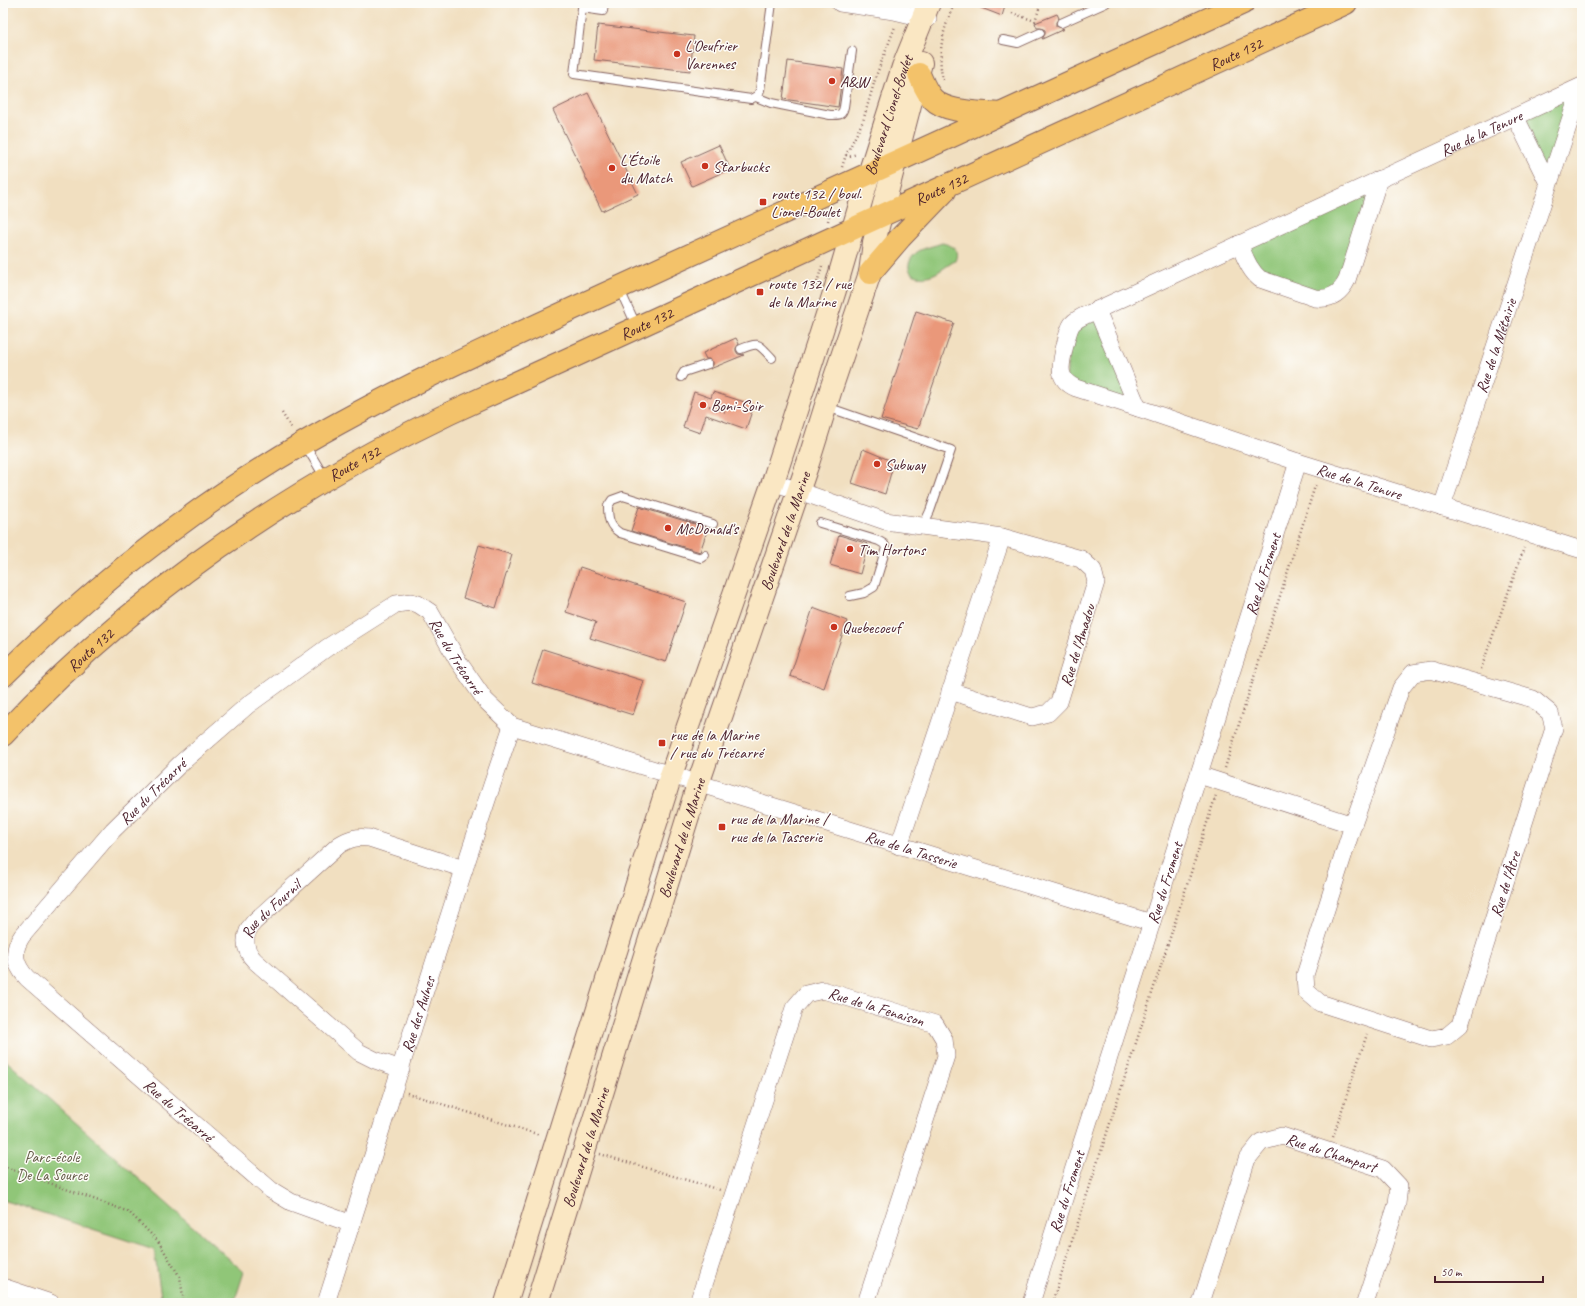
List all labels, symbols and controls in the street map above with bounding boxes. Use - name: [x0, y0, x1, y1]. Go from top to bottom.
- street label: Route 132: [1206, 33, 1267, 75]
- place label: L'Oeufrier Varennes: [685, 36, 738, 74]
- marker: L'Oeufrier Varennes: [672, 49, 682, 59]
- street label: Boulevard Lionel-Boulet: [860, 51, 918, 178]
- place label: A&W: [840, 72, 872, 92]
- marker: A&W: [827, 76, 837, 86]
- street label: Rue de la Tenure: [1437, 105, 1527, 161]
- place label: L'Étoile du Match: [620, 150, 674, 188]
- place label: Starbucks: [713, 157, 771, 177]
- marker: Starbucks: [700, 161, 710, 171]
- marker: L'Étoile du Match: [607, 163, 617, 173]
- street label: Route 132: [912, 168, 973, 210]
- place label: route 132 / boul. Lionel-Boulet: [771, 184, 863, 222]
- marker: route 132 / boul. Lionel-Boulet: [758, 197, 768, 207]
- place label: route 132 / rue de la Marine: [768, 274, 853, 312]
- marker: route 132 / rue de la Marine: [755, 287, 765, 297]
- street label: Rue de la Métairie: [1471, 295, 1522, 396]
- street label: Route 132: [617, 303, 678, 345]
- place label: Boni-Soir: [711, 396, 765, 416]
- marker: Boni-Soir: [698, 400, 708, 410]
- street label: Route 132: [325, 441, 385, 486]
- place label: Subway: [885, 455, 927, 475]
- marker: Subway: [872, 459, 882, 469]
- street label: Rue de la Tenure: [1314, 459, 1406, 505]
- street label: Boulevard de la Marine: [756, 467, 816, 593]
- place label: McDonald's: [676, 519, 740, 539]
- marker: McDonald's: [663, 523, 673, 533]
- street label: Rue du Froment: [1241, 529, 1286, 617]
- place label: Tim Hortons: [858, 540, 927, 560]
- marker: Tim Hortons: [845, 544, 855, 554]
- street label: Rue de l'Amadou: [1056, 601, 1100, 689]
- street label: Rue du Trécarré: [424, 615, 488, 701]
- place label: Quebecoeuf: [842, 618, 905, 638]
- marker: Quebecoeuf: [829, 622, 839, 632]
- street label: Route 132: [63, 623, 120, 677]
- place label: rue de la Marine / rue du Trécarré: [670, 725, 766, 763]
- marker: rue de la Marine / rue du Trécarré: [657, 738, 667, 748]
- street label: Rue du Trécarré: [115, 753, 193, 829]
- street label: Boulevard de la Marine: [654, 774, 711, 900]
- place label: rue de la Marine / rue de la Tasserie: [730, 809, 832, 847]
- marker: rue de la Marine / rue de la Tasserie: [717, 822, 727, 832]
- street label: Rue de la Tasserie: [863, 826, 961, 874]
- street label: Rue du Froment: [1143, 838, 1188, 926]
- street label: Rue de l'Âtre: [1486, 847, 1526, 919]
- street label: Rue du Fournil: [237, 874, 308, 941]
- street label: Rue des Aulnes: [397, 973, 440, 1055]
- street label: Rue de la Fenaison: [826, 983, 927, 1031]
- street label: Rue du Trécarré: [139, 1075, 219, 1148]
- street label: Boulevard de la Marine: [558, 1084, 615, 1210]
- street label: Rue du Champart: [1284, 1129, 1381, 1178]
- park label: Parc-école De La Source: [17, 1147, 89, 1185]
- street label: Rue du Froment: [1045, 1147, 1090, 1235]
- scale bar: [1435, 1258, 1543, 1284]
- text: 50 m: [1441, 1264, 1463, 1280]

